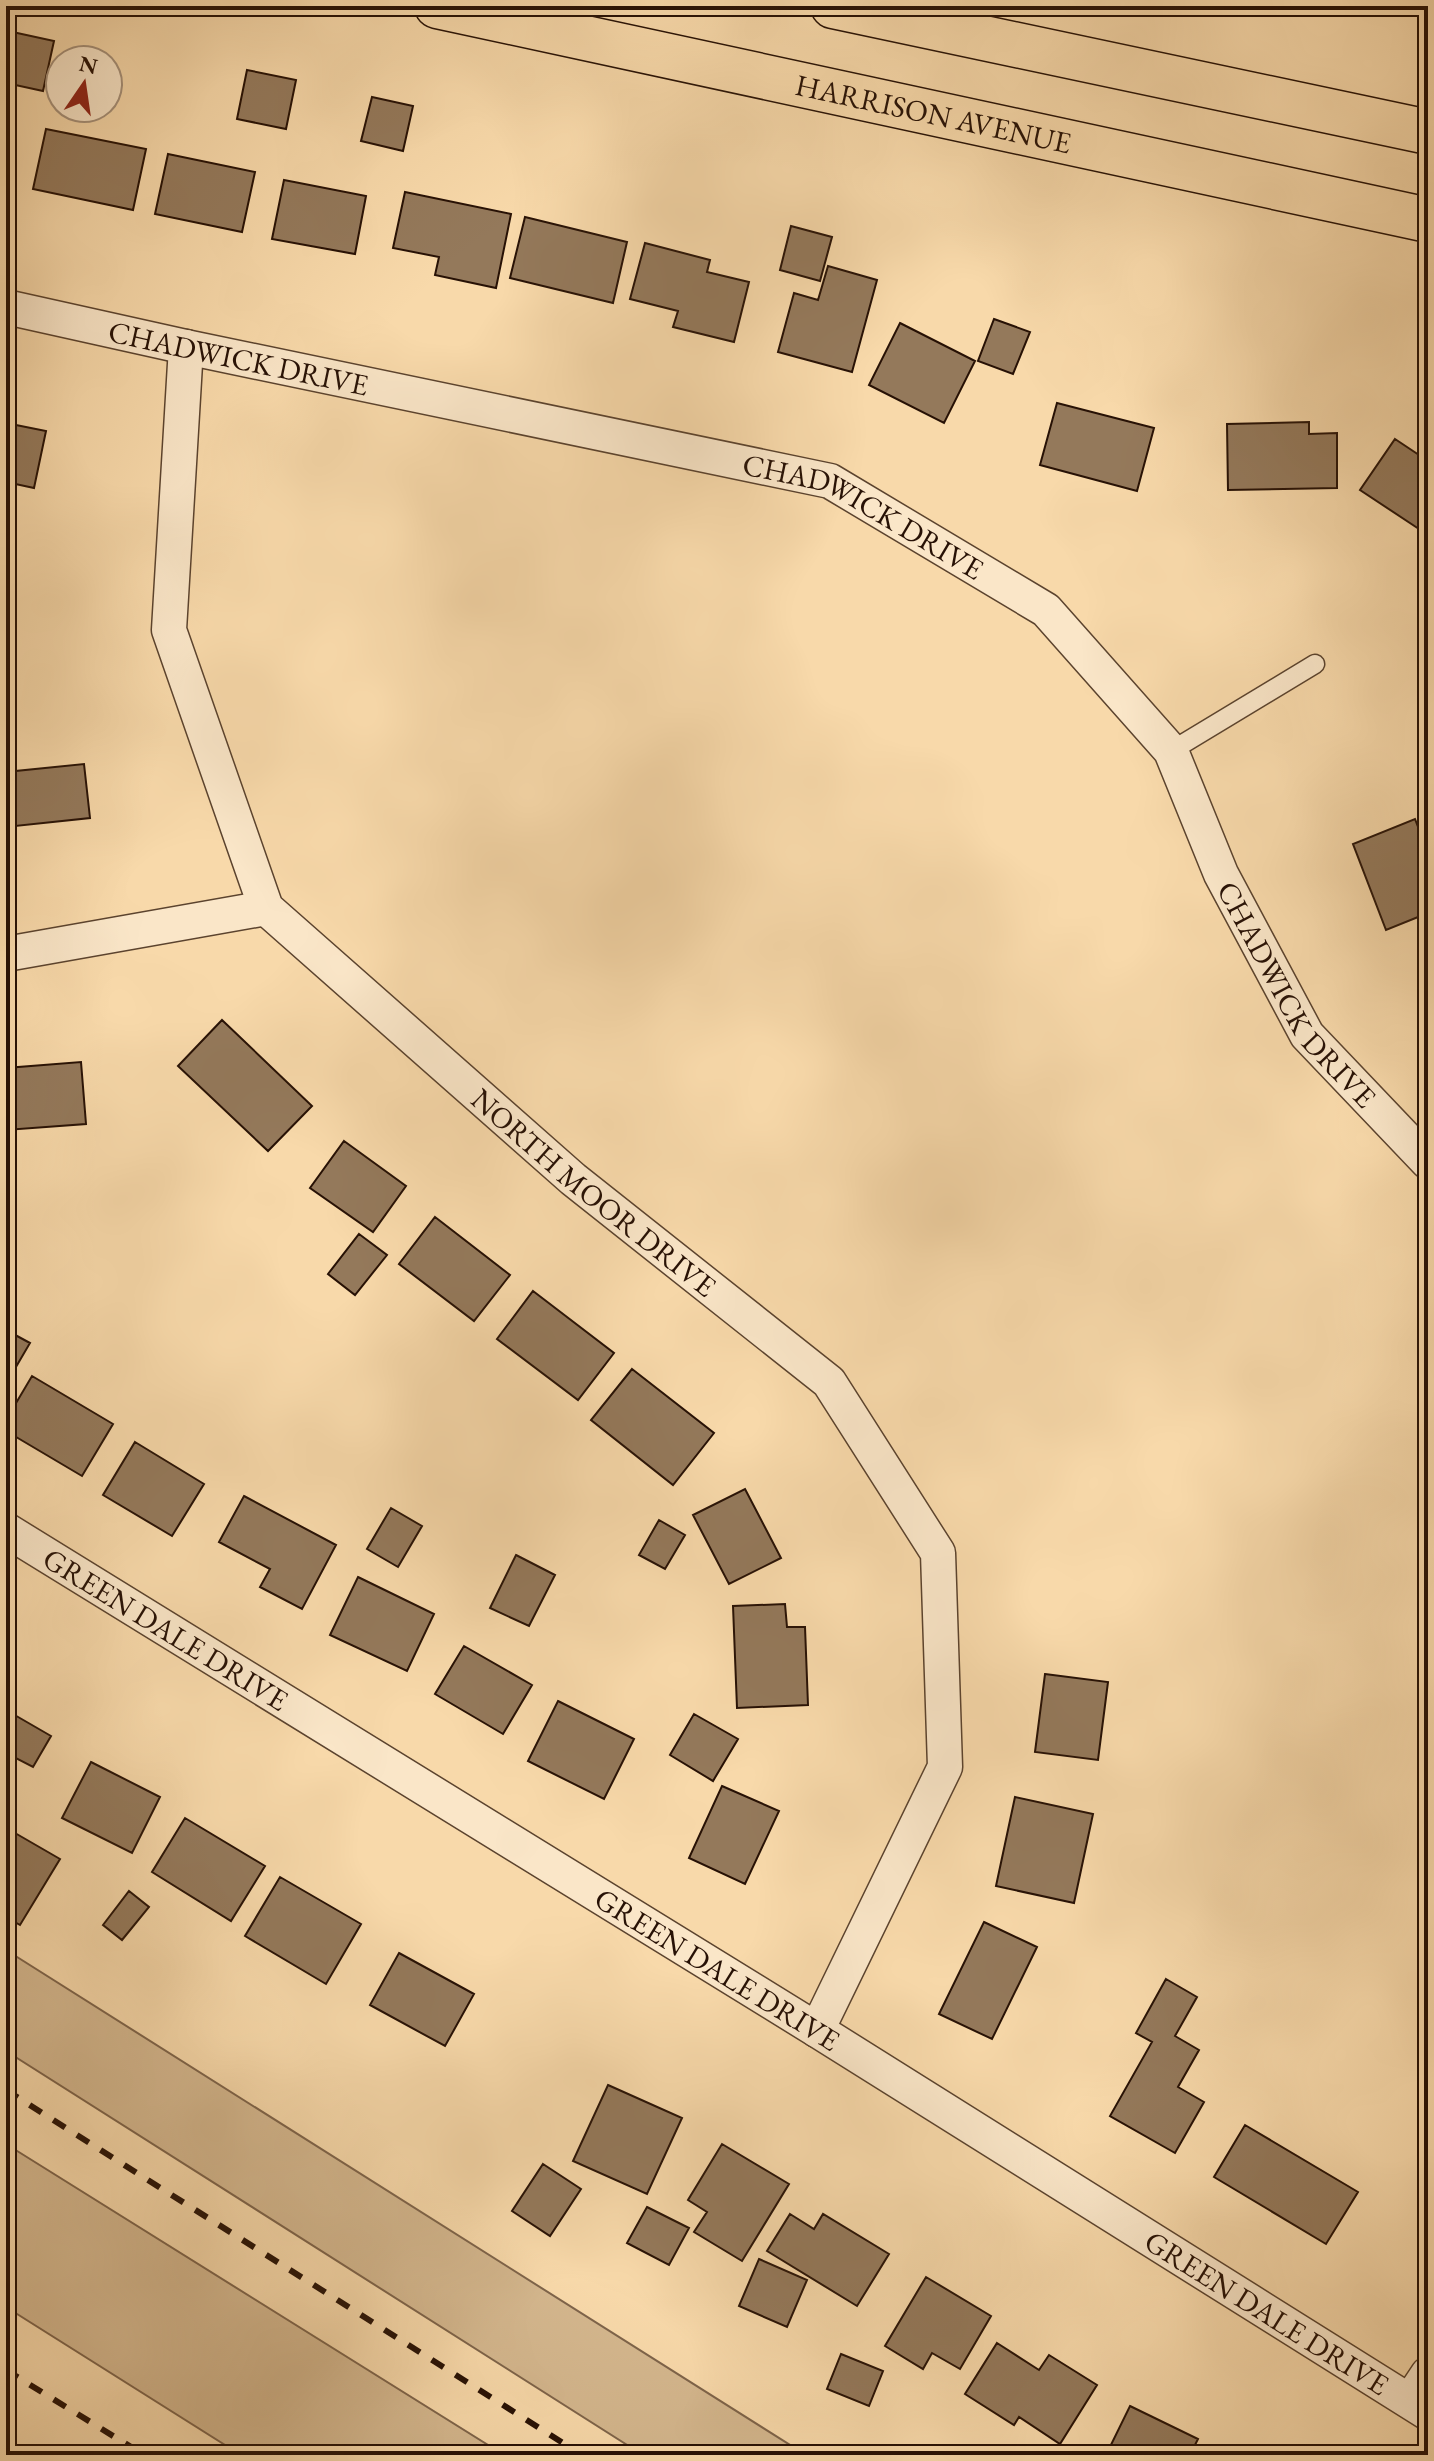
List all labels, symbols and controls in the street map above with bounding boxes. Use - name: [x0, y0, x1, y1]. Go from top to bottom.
- north arrow: [44, 44, 124, 124]
- text: N: [76, 49, 101, 81]
- street label: HARRISON AVENUE: [792, 64, 1075, 162]
- street label: CHADWICK DRIVE: [105, 311, 372, 404]
- street label: CHADWICK DRIVE: [739, 444, 991, 588]
- street label: CHADWICK DRIVE: [1209, 874, 1385, 1116]
- street label: NORTH MOOR DRIVE: [463, 1079, 725, 1305]
- street label: GREEN DALE DRIVE: [36, 1538, 296, 1719]
- street label: GREEN DALE DRIVE: [588, 1878, 848, 2059]
- street label: GREEN DALE DRIVE: [1138, 2221, 1397, 2403]

